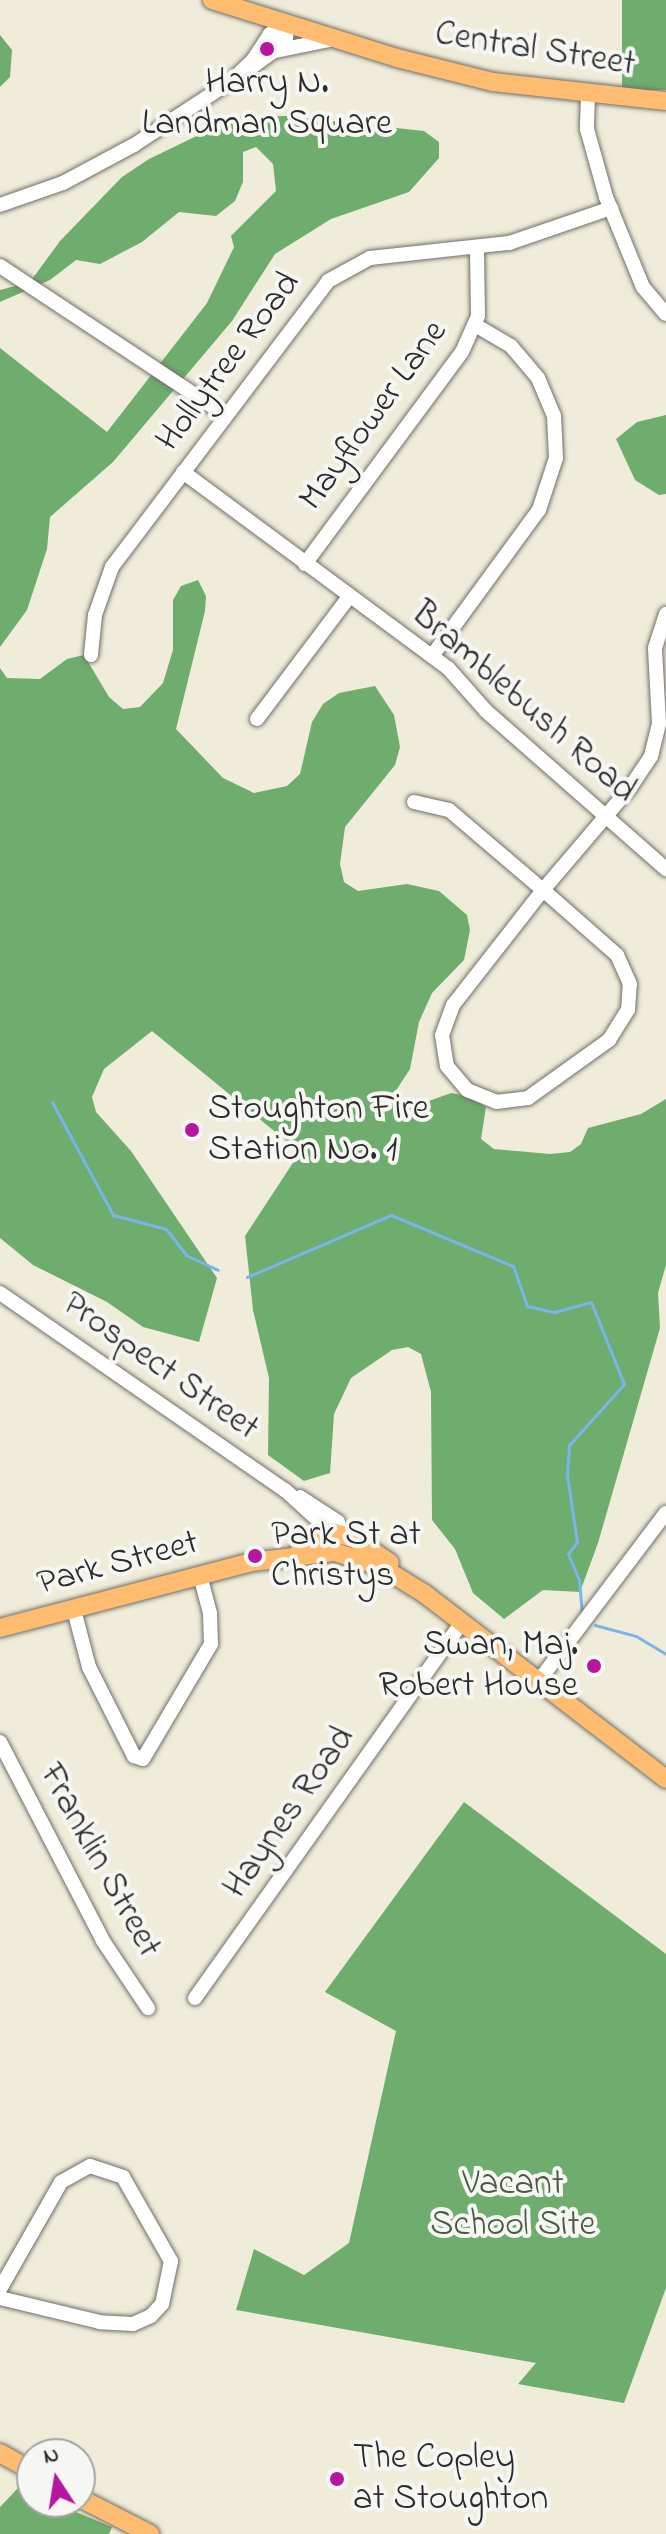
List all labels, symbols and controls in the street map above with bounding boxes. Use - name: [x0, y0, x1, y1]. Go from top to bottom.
- street label: Central Street: [432, 13, 638, 87]
- marker: Harry N. Landman Square: [258, 40, 276, 58]
- place label: Harry N. Landman Square: [142, 61, 392, 146]
- street label: Hollytree Road: [148, 264, 310, 460]
- street label: Mayflower Lane: [290, 312, 458, 520]
- street label: Bramblebush Road: [401, 593, 645, 813]
- place label: Stoughton Fire Station No. 1: [208, 1087, 429, 1172]
- marker: Stoughton Fire Station No. 1: [183, 1121, 201, 1139]
- street label: Prospect Street: [53, 1283, 267, 1451]
- place label: Park St at Christys: [271, 1513, 421, 1598]
- street label: Park Street: [33, 1522, 203, 1606]
- marker: Park St at Christys: [246, 1547, 264, 1565]
- place label: Swan, Maj. Robert House: [378, 1623, 578, 1708]
- marker: Swan, Maj. Robert House: [585, 1657, 603, 1675]
- street label: Haynes Road: [215, 1719, 365, 1907]
- street label: Franklin Street: [28, 1757, 170, 1965]
- park label: Vacant School Site: [430, 2162, 596, 2247]
- place label: The Copley at Stoughton: [353, 2436, 548, 2521]
- north arrow: [16, 2438, 96, 2518]
- text: N: [41, 2439, 62, 2474]
- marker: The Copley at Stoughton: [328, 2470, 346, 2488]

